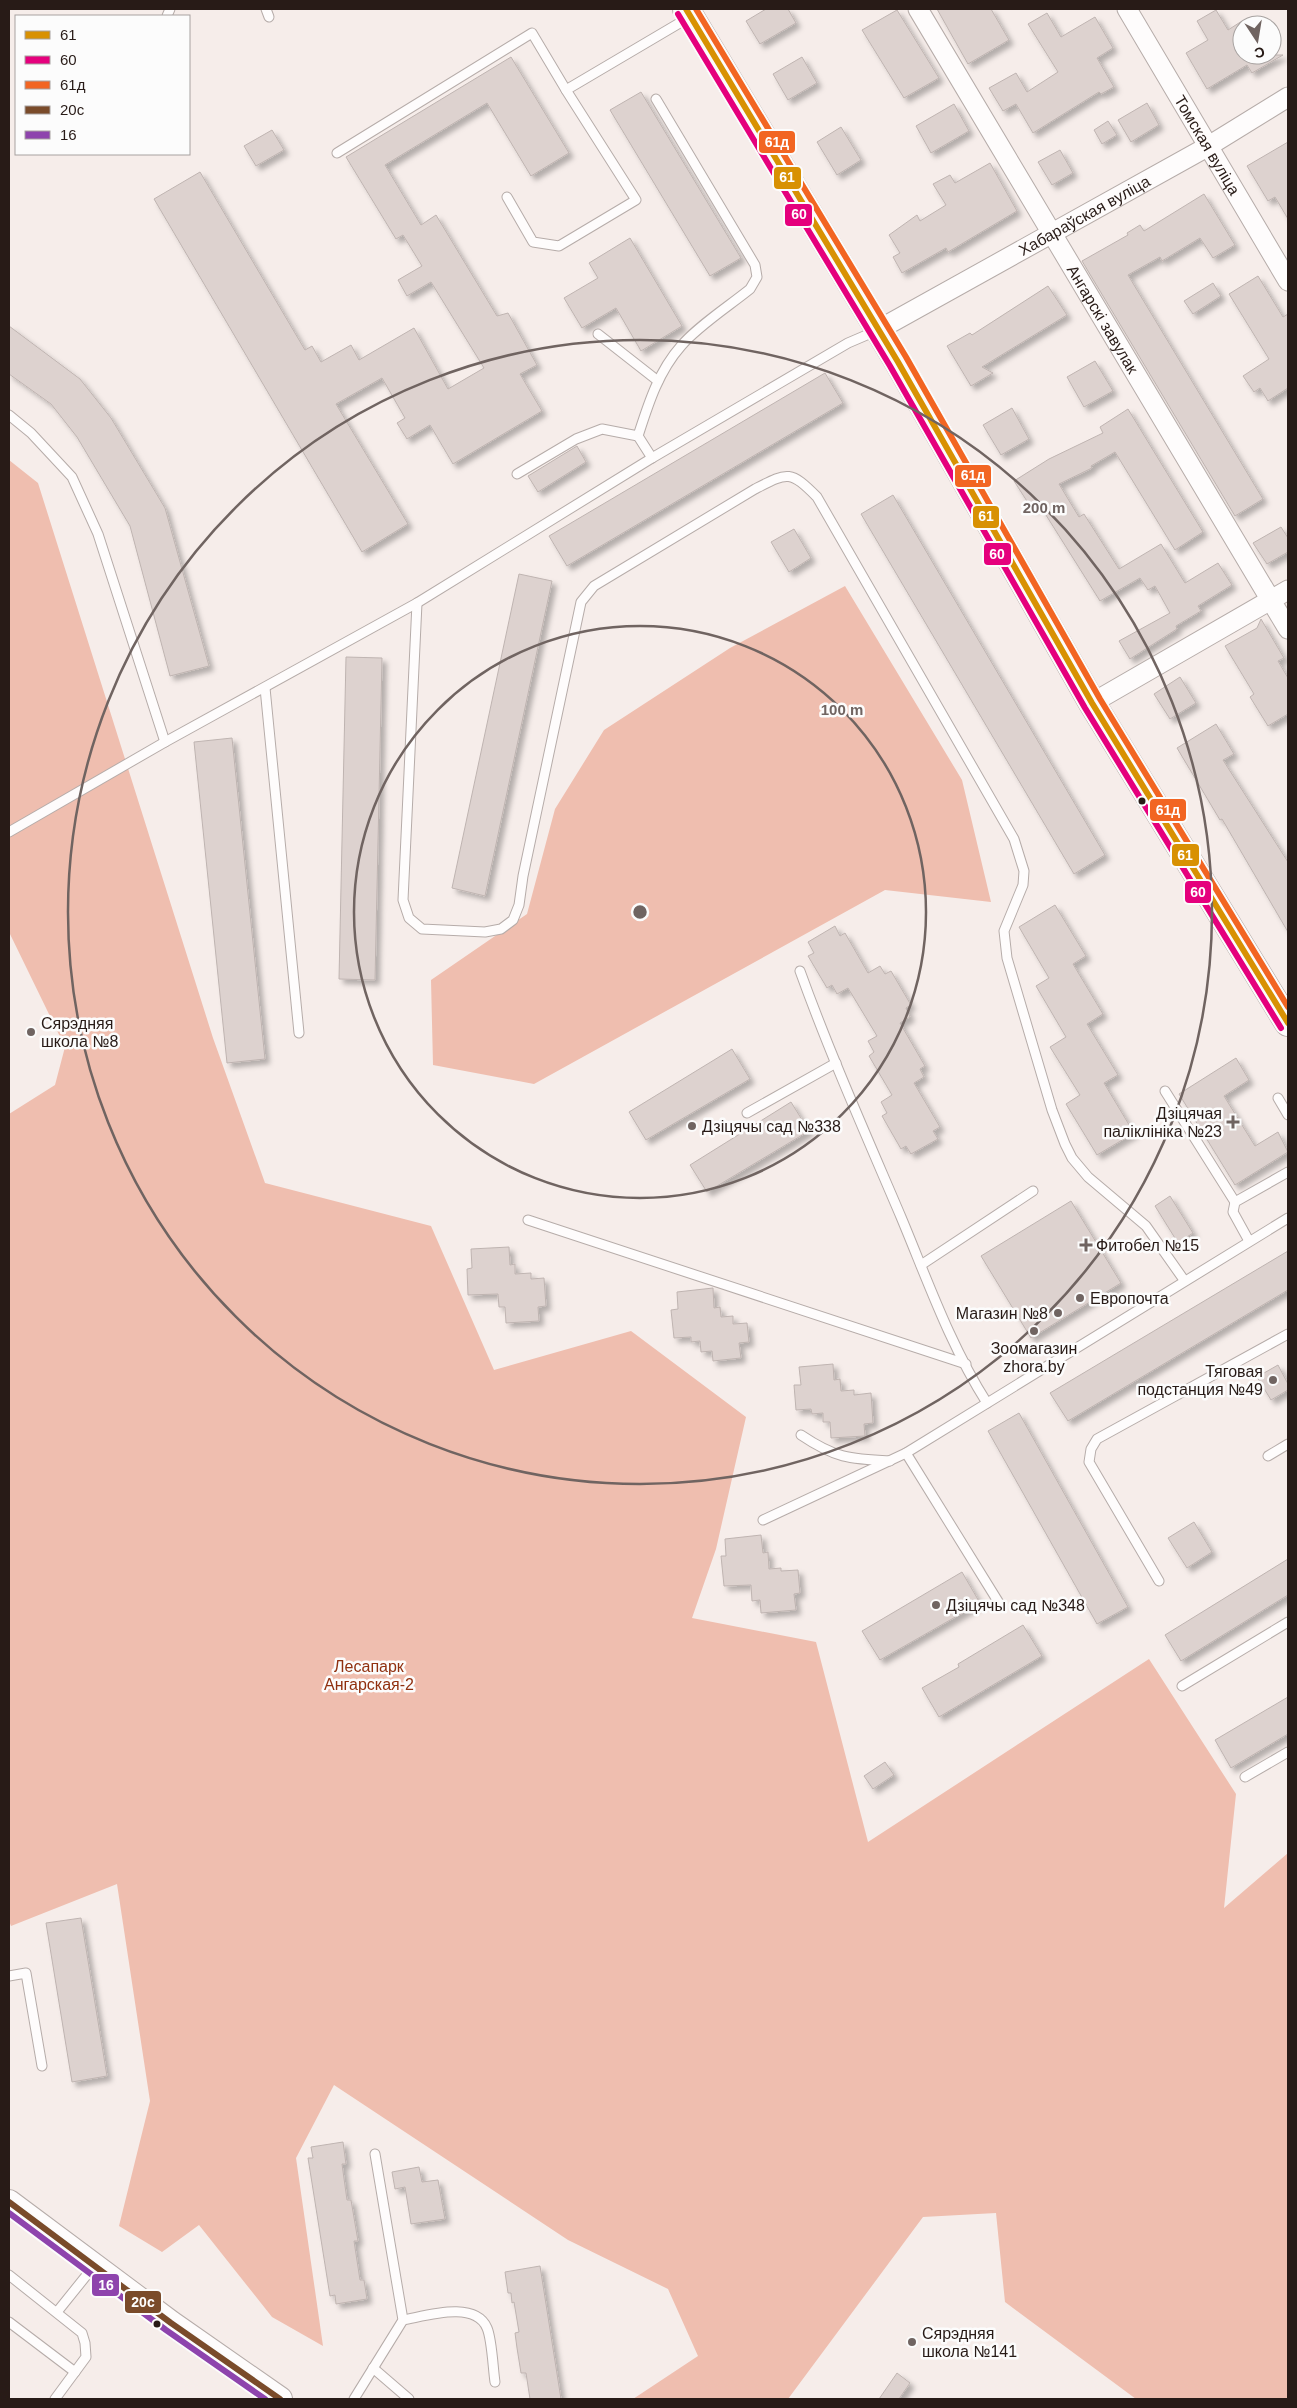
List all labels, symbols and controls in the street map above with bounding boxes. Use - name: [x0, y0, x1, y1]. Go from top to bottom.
- legend: [15, 15, 190, 155]
- north arrow: [1232, 15, 1282, 65]
- text: 61: [60, 26, 77, 43]
- text: С: [1253, 44, 1266, 62]
- text: 60: [60, 51, 77, 68]
- text: 61д: [60, 76, 86, 93]
- street label: Томская вуліца: [1171, 92, 1243, 198]
- text: 20с: [60, 101, 85, 118]
- text: 16: [60, 126, 77, 143]
- line badge: 61д: [758, 130, 796, 154]
- text: 61д: [765, 134, 789, 150]
- line badge: 61: [773, 166, 802, 190]
- text: 61: [779, 169, 795, 185]
- street label: Хабараўская вуліца: [1016, 172, 1153, 259]
- line badge: 60: [784, 203, 813, 227]
- text: 60: [791, 206, 807, 222]
- street label: Ангарскі завулак: [1064, 262, 1142, 377]
- line badge: 61д: [954, 464, 992, 488]
- text: 61д: [961, 467, 985, 483]
- text: 200 m: [1023, 499, 1065, 516]
- line badge: 61: [972, 505, 1000, 529]
- text: 61: [978, 508, 994, 524]
- line badge: 60: [983, 542, 1012, 566]
- text: 60: [989, 546, 1005, 562]
- text: 100 m: [821, 701, 863, 718]
- unlabelled marker: [1137, 796, 1147, 806]
- line badge: 61д: [1149, 798, 1187, 822]
- text: 61д: [1156, 802, 1180, 818]
- line badge: 61: [1171, 843, 1200, 867]
- text: 61: [1177, 847, 1193, 863]
- line badge: 60: [1184, 880, 1212, 904]
- text: 60: [1190, 884, 1206, 900]
- centre of rings: [631, 903, 649, 921]
- place label: Сярэдняя школа №8: [41, 1015, 118, 1050]
- marker: Сярэдняя школа №8: [25, 1026, 37, 1038]
- place label: Дзіцячая паліклініка №23: [1103, 1105, 1222, 1140]
- marker: Дзіцячая паліклініка №23: [1226, 1115, 1240, 1129]
- place label: Дзіцячы сад №338: [702, 1118, 841, 1135]
- marker: Дзіцячы сад №338: [686, 1120, 698, 1132]
- place label: Фитобел №15: [1096, 1237, 1199, 1254]
- marker: Фитобел №15: [1080, 1239, 1092, 1251]
- place label: Европочта: [1090, 1290, 1169, 1307]
- marker: Европочта: [1074, 1292, 1086, 1304]
- place label: Магазин №8: [956, 1305, 1048, 1322]
- marker: Магазин №8: [1052, 1307, 1064, 1319]
- marker: Зоомагазин zhora.by: [1028, 1325, 1040, 1337]
- place label: Зоомагазин zhora.by: [991, 1340, 1077, 1375]
- place label: Тяговая подстанция №49: [1137, 1363, 1263, 1398]
- marker: Тяговая подстанция №49: [1267, 1374, 1279, 1386]
- place label: Дзіцячы сад №348: [946, 1597, 1085, 1614]
- marker: Дзіцячы сад №348: [930, 1599, 942, 1611]
- park label: Лесапарк Ангарская-2: [324, 1658, 414, 1693]
- line badge: 16: [91, 2273, 120, 2297]
- text: 16: [98, 2277, 114, 2293]
- line badge: 20с: [124, 2290, 162, 2314]
- text: 20с: [131, 2294, 155, 2310]
- unlabelled marker: [152, 2319, 162, 2329]
- place label: Сярэдняя школа №141: [922, 2325, 1017, 2360]
- marker: Сярэдняя школа №141: [906, 2336, 918, 2348]

